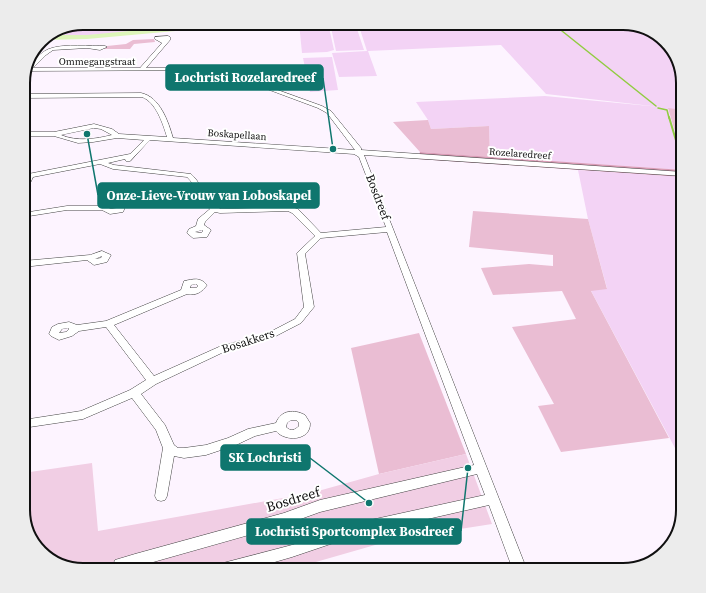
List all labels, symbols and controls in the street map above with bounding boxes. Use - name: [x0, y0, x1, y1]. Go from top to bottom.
- street label: Ommegangstraat: [59, 55, 136, 68]
- callout: Lochristi Rozelaredreef: [166, 65, 323, 90]
- text: Lochristi Rozelaredreef: [175, 69, 317, 86]
- street label: Boskapellaan: [207, 126, 267, 143]
- street label: Rozelaredreef: [489, 145, 553, 162]
- street label: Bosdreef: [362, 172, 395, 224]
- callout: Onze-Lieve-Vrouw van Loboskapel: [98, 183, 319, 208]
- text: Onze-Lieve-Vrouw van Loboskapel: [107, 187, 311, 204]
- street label: Bosakkers: [220, 325, 276, 357]
- callout: SK Lochristi: [221, 445, 310, 470]
- text: SK Lochristi: [228, 449, 302, 466]
- street label: Bosdreef: [264, 481, 323, 517]
- callout: Lochristi Sportcomplex Bosdreef: [247, 519, 461, 544]
- text: Lochristi Sportcomplex Bosdreef: [255, 523, 454, 540]

